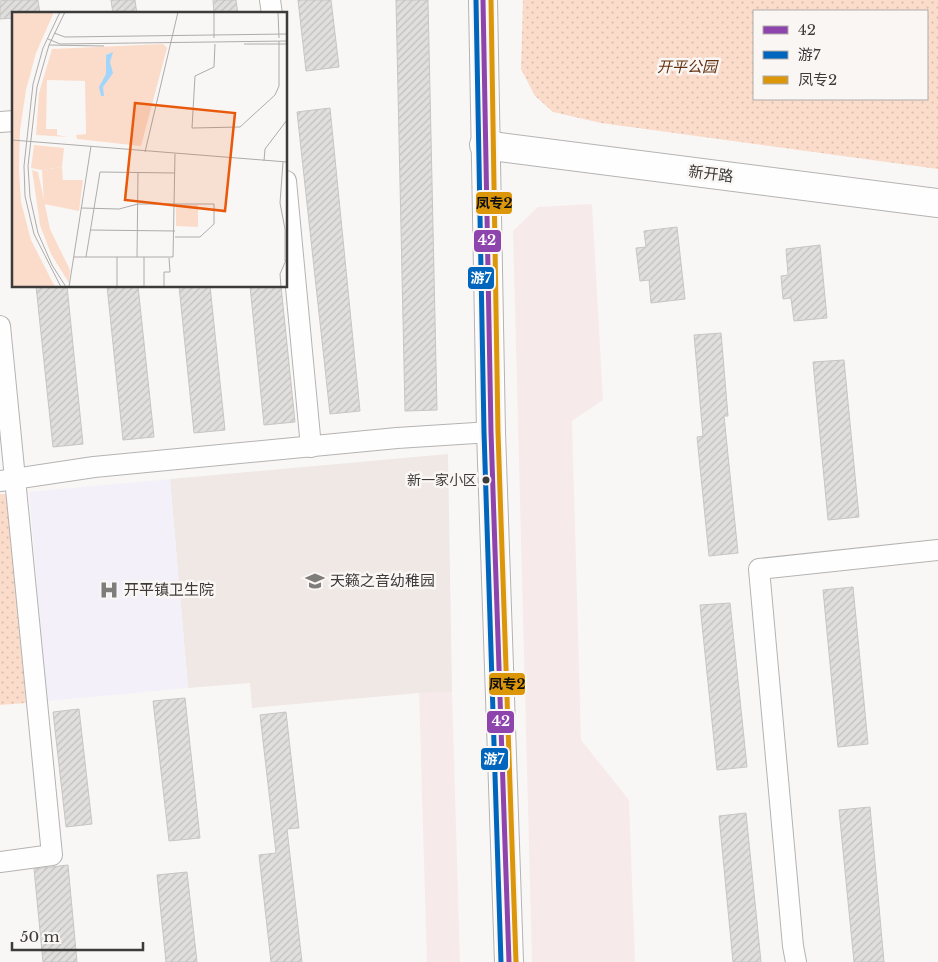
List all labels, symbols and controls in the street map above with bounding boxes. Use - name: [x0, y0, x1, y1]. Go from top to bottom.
- legend: [753, 10, 928, 100]
- inset map: [12, 12, 288, 288]
- text: 42: [798, 20, 816, 39]
- text: 游7: [798, 45, 821, 64]
- park label: 开平公园: [657, 57, 719, 76]
- text: 凤专2: [798, 70, 837, 89]
- street label: 新开路: [688, 161, 735, 186]
- line badge: 凤专2: [475, 191, 513, 215]
- text: 凤专2: [475, 194, 513, 212]
- line badge: 42: [473, 229, 502, 253]
- text: 42: [478, 231, 496, 249]
- line badge: 游7: [467, 266, 495, 290]
- text: 游7: [470, 269, 492, 287]
- place label: 新一家小区: [407, 471, 477, 489]
- marker: 新一家小区: [481, 475, 491, 485]
- school or university icon: 天籁之音幼稚园: [304, 570, 326, 592]
- place label: 天籁之音幼稚园: [330, 571, 435, 590]
- hospital icon: 开平镇卫生院: [98, 579, 120, 601]
- place label: 开平镇卫生院: [124, 580, 214, 599]
- line badge: 凤专2: [488, 672, 526, 696]
- text: 凤专2: [488, 675, 526, 693]
- line badge: 42: [486, 710, 515, 734]
- text: 42: [492, 712, 510, 730]
- line badge: 游7: [480, 747, 509, 771]
- text: 游7: [483, 750, 505, 768]
- scale bar: [12, 920, 144, 952]
- text: 50 m: [20, 927, 60, 946]

